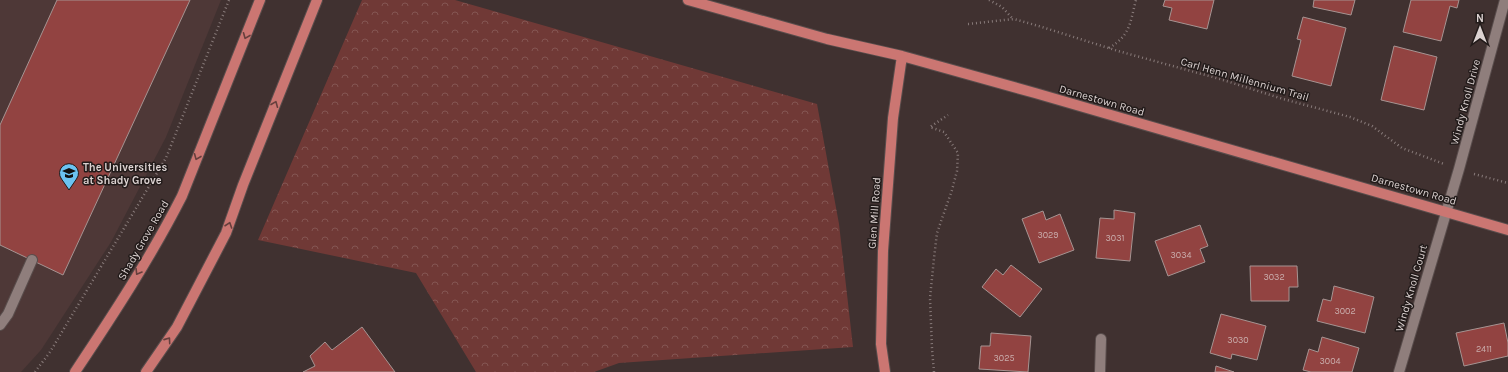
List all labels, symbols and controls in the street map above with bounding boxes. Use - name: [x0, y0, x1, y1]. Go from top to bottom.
- north arrow: [1460, 8, 1500, 48]
- text: N: [1476, 12, 1484, 25]
- one-way arrow: [242, 33, 250, 40]
- street label: Carl Henn Millennium Trail: [1179, 55, 1311, 104]
- street label: Windy Knoll Drive: [1448, 58, 1483, 146]
- street label: Darnestown Road: [1058, 82, 1146, 119]
- one-way arrow: [271, 100, 279, 107]
- one-way arrow: [194, 154, 202, 161]
- place label: The Universities at Shady Grove: [83, 161, 167, 187]
- school or university icon: The Universities at Shady Grove: [58, 162, 80, 190]
- street label: Darnestown Road: [1370, 171, 1458, 208]
- street label: Glen Mill Road: [866, 177, 883, 249]
- street label: Shady Grove Road: [115, 198, 172, 282]
- one-way arrow: [224, 222, 233, 229]
- house number: 3029: [1037, 230, 1059, 240]
- house number: 3031: [1106, 233, 1124, 243]
- street label: Windy Knoll Court: [1393, 243, 1430, 333]
- house number: 3034: [1171, 250, 1192, 260]
- one-way arrow: [136, 268, 143, 275]
- house number: 3032: [1263, 272, 1285, 282]
- house number: 3002: [1334, 306, 1356, 316]
- house number: 3030: [1227, 335, 1249, 345]
- one-way arrow: [163, 337, 171, 344]
- house number: 2411: [1476, 344, 1492, 354]
- house number: 3025: [994, 353, 1014, 363]
- house number: 3004: [1319, 356, 1341, 366]

